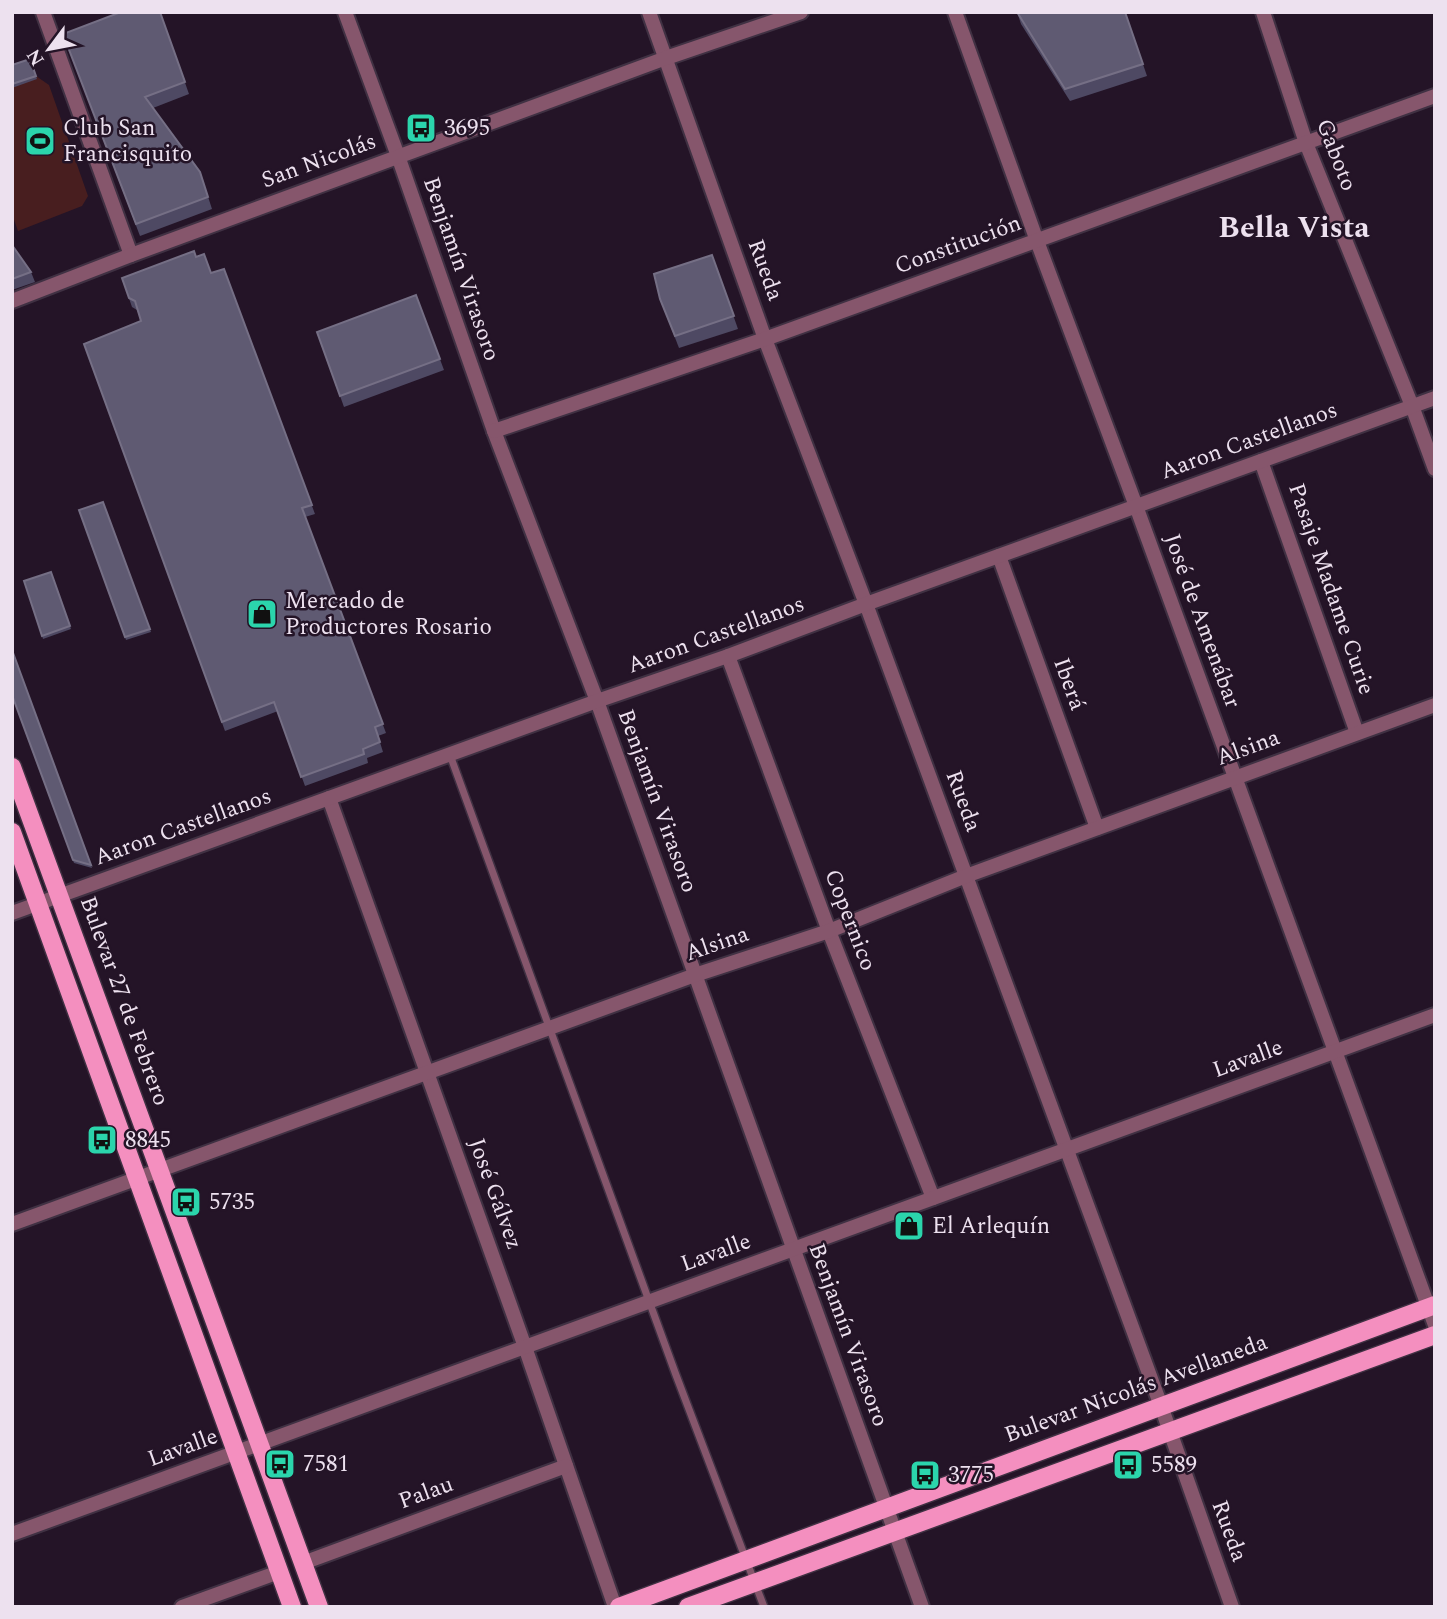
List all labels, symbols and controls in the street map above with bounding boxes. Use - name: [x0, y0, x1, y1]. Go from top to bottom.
- north arrow: [14, 14, 84, 84]
- text: N: [19, 43, 52, 71]
- place label: Club San Francisquito: [63, 111, 192, 172]
- bus stop icon: 3695: [404, 111, 438, 145]
- place label: 3695: [444, 111, 490, 146]
- street label: Gaboto: [1306, 114, 1366, 196]
- sports icon: Club San Francisquito: [23, 124, 57, 158]
- street label: San Nicolás: [257, 124, 381, 198]
- street label: Benjamín Virasoro: [413, 172, 509, 366]
- district label: Bella Vista: [1218, 205, 1370, 251]
- street label: Constitución: [890, 206, 1026, 284]
- street label: Rueda: [738, 234, 792, 306]
- street label: Aaron Castellanos: [1155, 393, 1343, 489]
- street label: Pasaje Madame Curie: [1278, 478, 1384, 700]
- street label: José de Amenábar: [1154, 529, 1250, 713]
- place label: Mercado de Productores Rosario: [285, 584, 492, 645]
- street label: Aaron Castellanos: [622, 587, 810, 683]
- shop icon: Mercado de Productores Rosario: [245, 597, 279, 631]
- street label: Iberá: [1043, 653, 1095, 715]
- street label: Benjamín Virasoro: [608, 704, 706, 898]
- street label: Alsina: [1211, 720, 1285, 776]
- street label: Rueda: [936, 765, 990, 837]
- street label: Aaron Castellanos: [89, 779, 277, 875]
- street label: Copernico: [815, 864, 885, 976]
- street label: Bulevar 27 de Febrero: [70, 891, 178, 1111]
- street label: Alsina: [680, 917, 754, 971]
- street label: Lavalle: [1208, 1030, 1288, 1088]
- bus stop icon: 8845: [85, 1123, 119, 1157]
- place label: 8845: [125, 1123, 171, 1158]
- street label: José Gálvez: [459, 1133, 531, 1255]
- bus stop icon: 5735: [169, 1185, 203, 1219]
- place label: 5735: [209, 1185, 255, 1220]
- shop icon: El Arlequín: [892, 1209, 926, 1243]
- place label: El Arlequín: [932, 1209, 1050, 1244]
- street label: Lavalle: [676, 1224, 756, 1282]
- street label: Benjamín Virasoro: [799, 1238, 897, 1432]
- street label: Bulevar Nicolás Avellaneda: [1000, 1325, 1272, 1453]
- street label: Lavalle: [143, 1419, 223, 1477]
- bus stop icon: 7581: [263, 1447, 297, 1481]
- place label: 7581: [303, 1447, 349, 1482]
- bus stop icon: 5589: [1111, 1448, 1145, 1482]
- place label: 5589: [1151, 1448, 1197, 1483]
- bus stop icon: 3775: [908, 1458, 942, 1492]
- place label: 3775: [948, 1458, 994, 1493]
- street label: Palau: [394, 1467, 459, 1519]
- street label: Rueda: [1202, 1495, 1256, 1567]

